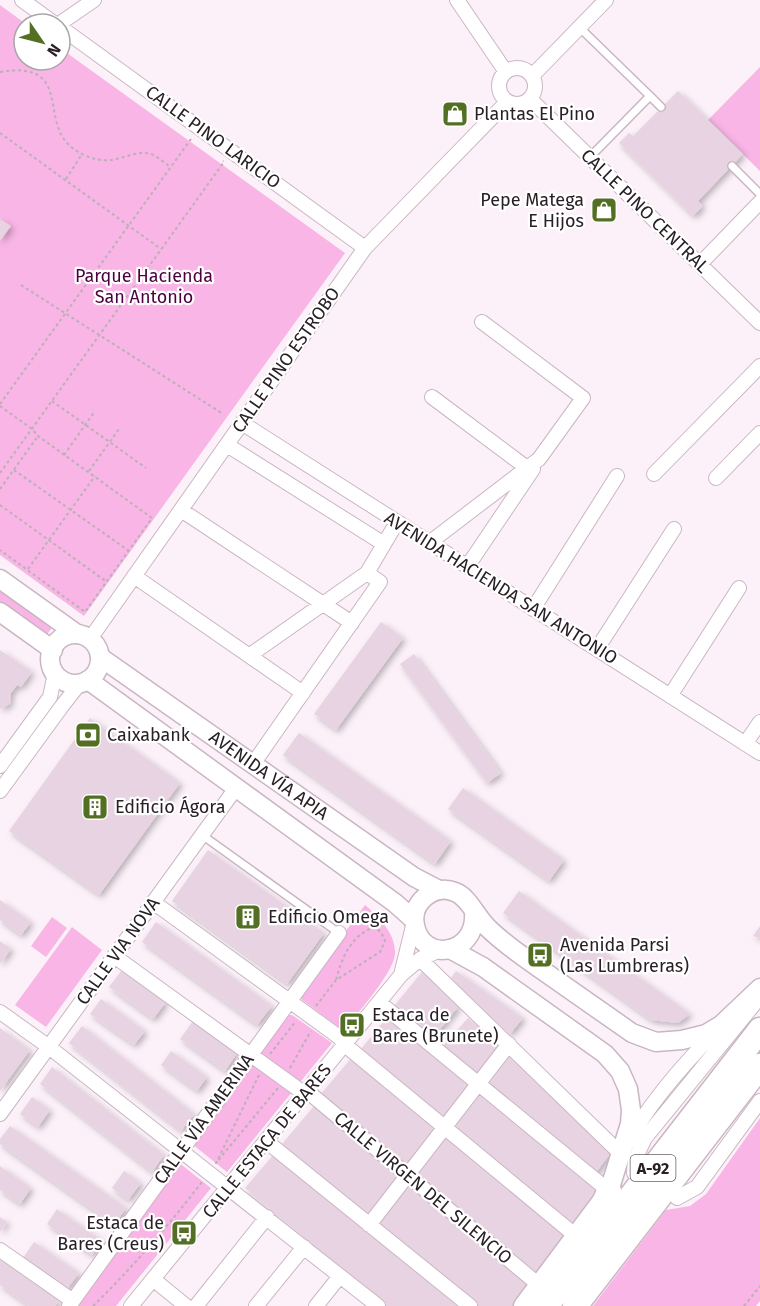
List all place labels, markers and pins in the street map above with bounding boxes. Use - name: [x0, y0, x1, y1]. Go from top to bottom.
- shop icon: Plantas El Pino: [440, 99, 470, 129]
- place label: Plantas El Pino: [474, 103, 595, 125]
- place label: Pepe Matega E Hijos: [480, 189, 584, 232]
- shop icon: Pepe Matega E Hijos: [589, 195, 619, 225]
- bank icon: Caixabank: [73, 720, 103, 750]
- place label: Caixabank: [107, 724, 191, 746]
- building icon: Edificio Ágora: [80, 792, 110, 822]
- place label: Edificio Ágora: [115, 795, 225, 818]
- building icon: Edificio Omega: [233, 902, 263, 932]
- place label: Edificio Omega: [268, 906, 389, 928]
- place label: Avenida Parsi (Las Lumbreras): [560, 934, 689, 977]
- bus stop icon: Avenida Parsi (Las Lumbreras): [525, 940, 555, 970]
- place label: Estaca de Bares (Brunete): [372, 1004, 499, 1047]
- bus stop icon: Estaca de Bares (Brunete): [337, 1010, 367, 1040]
- place label: Estaca de Bares (Creus): [57, 1212, 164, 1255]
- bus stop icon: Estaca de Bares (Creus): [169, 1218, 199, 1248]

